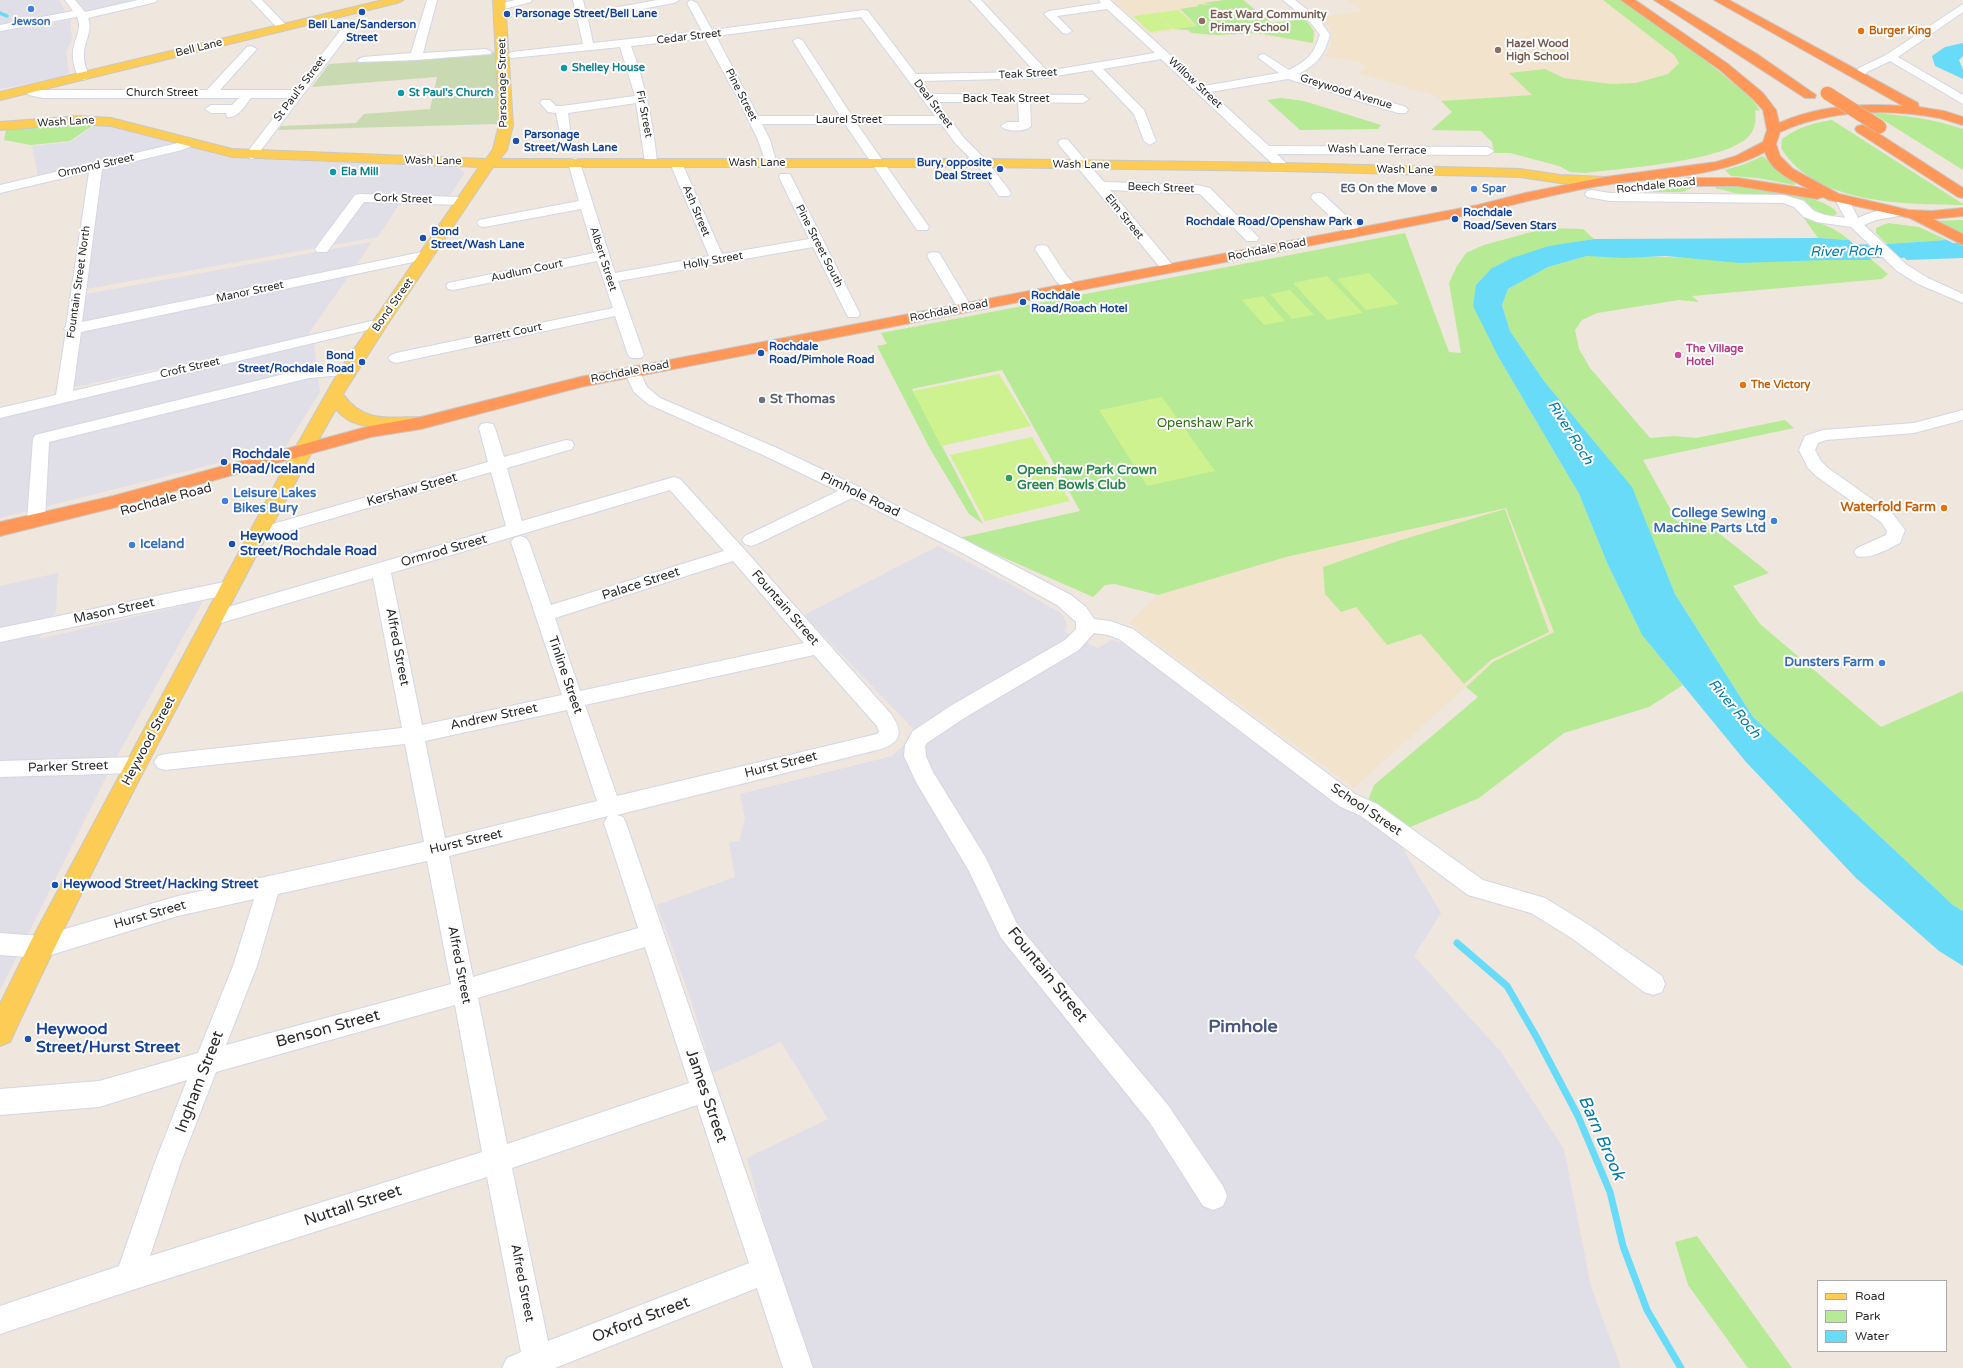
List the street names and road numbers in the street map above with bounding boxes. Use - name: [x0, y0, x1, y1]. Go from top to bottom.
- street label: Cedar Street: [656, 26, 722, 48]
- street label: Bell Lane: [174, 36, 224, 60]
- street label: Parsonage Street: [496, 38, 510, 128]
- street label: St Paul's Street: [271, 54, 329, 124]
- street label: Willow Street: [1165, 55, 1225, 111]
- street label: Pine Street: [722, 66, 760, 124]
- street label: Teak Street: [998, 66, 1058, 82]
- street label: Greywood Avenue: [1298, 72, 1394, 112]
- street label: Deal Street: [910, 77, 956, 131]
- street label: Church Street: [126, 86, 198, 100]
- street label: Fir Street: [633, 89, 655, 139]
- street label: Back Teak Street: [962, 92, 1050, 106]
- street label: Laurel Street: [816, 113, 882, 127]
- street label: Wash Lane: [37, 114, 95, 130]
- street label: Wash Lane Terrace: [1327, 143, 1427, 157]
- street label: Ormond Street: [57, 151, 135, 181]
- street label: Wash Lane: [404, 154, 462, 168]
- street label: Wash Lane: [728, 156, 786, 170]
- street label: Wash Lane: [1052, 158, 1110, 172]
- street label: Wash Lane: [1376, 163, 1434, 177]
- street label: Rochdale Road: [1616, 175, 1696, 197]
- street label: Beech Street: [1127, 180, 1195, 196]
- street label: Ash Street: [679, 183, 713, 239]
- street label: Cork Street: [373, 191, 433, 207]
- street label: Elm Street: [1102, 192, 1146, 242]
- street label: Pine Street South: [792, 202, 846, 290]
- street label: Fountain Street North: [65, 225, 93, 339]
- street label: Albert Street: [586, 225, 620, 293]
- street label: Rochdale Road: [1227, 236, 1307, 264]
- street label: Holly Street: [682, 249, 744, 273]
- street label: Audlum Court: [490, 257, 564, 285]
- street label: Bond Street: [370, 276, 416, 334]
- street label: Manor Street: [215, 278, 285, 306]
- street label: Rochdale Road: [909, 297, 989, 325]
- street label: Barrett Court: [473, 320, 543, 348]
- street label: Croft Street: [159, 355, 221, 381]
- street label: Rochdale Road: [590, 358, 670, 386]
- street label: Pimhole Road: [818, 469, 902, 521]
- street label: Kershaw Street: [365, 470, 459, 510]
- street label: Rochdale Road: [119, 480, 213, 520]
- street label: Ormrod Street: [399, 531, 489, 571]
- street label: Palace Street: [600, 564, 682, 604]
- street label: Fountain Street: [748, 567, 822, 649]
- street label: Mason Street: [72, 595, 156, 627]
- street label: Alfred Street: [382, 607, 412, 687]
- street label: Tinline Street: [544, 634, 586, 716]
- street label: Heywood Street: [119, 694, 179, 788]
- street label: Andrew Street: [449, 700, 539, 734]
- street label: Hurst Street: [743, 748, 819, 782]
- street label: Parker Street: [27, 758, 109, 776]
- street label: School Street: [1327, 780, 1405, 840]
- street label: Hurst Street: [428, 826, 504, 858]
- street label: Hurst Street: [112, 897, 188, 933]
- street label: Fountain Street: [1003, 924, 1091, 1026]
- street label: Alfred Street: [444, 925, 474, 1005]
- street label: Benson Street: [274, 1006, 382, 1052]
- street label: Ingham Street: [172, 1028, 228, 1136]
- street label: James Street: [681, 1047, 731, 1145]
- street label: Nuttall Street: [302, 1181, 404, 1231]
- street label: Alfred Street: [507, 1243, 537, 1323]
- street label: Oxford Street: [589, 1293, 693, 1347]

